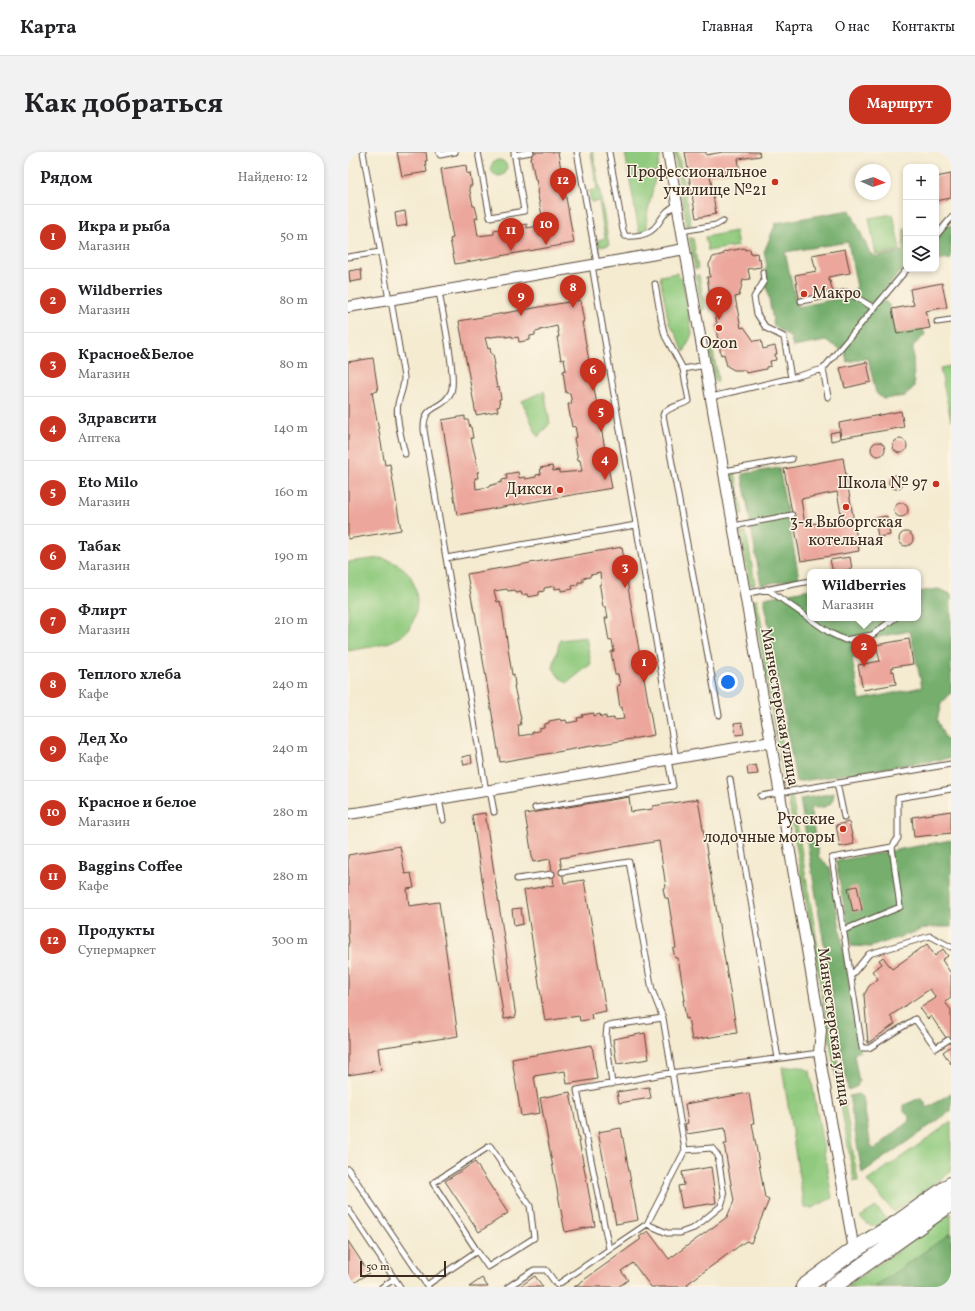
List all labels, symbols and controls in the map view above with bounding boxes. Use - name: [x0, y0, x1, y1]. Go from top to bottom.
- text: Карта: [20, 15, 77, 41]
- text: Главная: [702, 18, 753, 37]
- text: Карта: [775, 18, 813, 37]
- text: О нас: [835, 18, 870, 37]
- text: Контакты: [892, 18, 955, 37]
- text: Как добраться: [24, 85, 223, 124]
- button: Маршрут: [849, 85, 951, 124]
- place label: Профессиональное училище №21: [626, 162, 767, 202]
- north arrow: [855, 164, 891, 200]
- map controls: [903, 164, 939, 272]
- button: +: [903, 164, 939, 200]
- text: Рядом: [40, 167, 93, 190]
- pin: 12: [550, 168, 576, 201]
- text: Найдено: 12: [238, 169, 308, 187]
- marker: Профессиональное училище №21: [770, 177, 780, 187]
- button: −: [903, 200, 939, 236]
- pin: 10: [533, 212, 559, 245]
- text: Икра и рыба: [78, 217, 171, 238]
- pin: 11: [498, 218, 524, 251]
- text: 1: [50, 228, 56, 246]
- text: 50 m: [280, 228, 308, 246]
- button: layers: [903, 236, 939, 272]
- text: Магазин: [78, 238, 130, 256]
- pin: 8: [560, 275, 586, 308]
- text: Wildberries: [78, 281, 163, 302]
- pin: 9: [508, 283, 534, 316]
- place label: Макро: [812, 283, 861, 305]
- pin: 7: [706, 287, 732, 320]
- marker: Макро: [799, 289, 809, 299]
- text: 2: [50, 292, 56, 310]
- text: 80 m: [279, 292, 308, 310]
- text: Магазин: [78, 302, 130, 320]
- marker: Ozon: [714, 323, 724, 333]
- place label: Ozon: [700, 333, 738, 355]
- text: Красное&Белое: [78, 345, 194, 366]
- text: 3: [50, 356, 56, 374]
- text: 80 m: [279, 356, 308, 374]
- pin: 6: [580, 358, 606, 391]
- text: Магазин: [78, 366, 130, 384]
- pin: 5: [588, 399, 614, 432]
- text: Здравсити: [78, 409, 157, 430]
- text: 4: [49, 420, 57, 438]
- text: 140 m: [274, 420, 308, 438]
- text: Аптека: [78, 430, 121, 448]
- pin: 4: [592, 447, 618, 480]
- text: Eto Milo: [78, 473, 138, 494]
- place label: Школа № 97: [837, 473, 928, 495]
- place label: Дикси: [505, 479, 552, 501]
- marker: Школа № 97: [931, 479, 941, 489]
- text: 5: [50, 484, 56, 502]
- text: 160 m: [274, 484, 308, 502]
- marker: Дикси: [555, 485, 565, 495]
- text: Магазин: [78, 494, 130, 512]
- marker: 3-я Выборгская котельная: [841, 502, 851, 512]
- place label: 3-я Выборгская котельная: [790, 512, 902, 552]
- text: Табак: [78, 537, 121, 558]
- text: 6: [49, 548, 57, 566]
- text: 190 m: [274, 548, 308, 566]
- pin: 3: [612, 555, 638, 588]
- text: Магазин: [78, 558, 130, 576]
- popup: [807, 569, 921, 621]
- text: Wildberries: [822, 576, 906, 597]
- text: Магазин: [822, 597, 874, 615]
- text: Флирт: [78, 601, 127, 622]
- text: 7: [50, 612, 56, 630]
- text: 210 m: [274, 612, 308, 630]
- text: Магазин: [78, 622, 130, 640]
- street label: Манчестерская улица: [754, 626, 804, 788]
- pin: 2: [851, 634, 877, 667]
- pin: 1: [631, 650, 657, 683]
- text: Теплого хлеба: [78, 665, 181, 686]
- your location: [718, 672, 738, 692]
- text: 8: [49, 676, 57, 694]
- text: 240 m: [272, 676, 308, 694]
- text: Кафе: [78, 686, 109, 704]
- text: Дед Хо: [78, 729, 128, 750]
- text: 9: [49, 740, 57, 758]
- text: 240 m: [272, 740, 308, 758]
- text: Кафе: [78, 750, 109, 768]
- text: Крaсное и белoе: [78, 793, 196, 814]
- text: 10: [46, 804, 60, 822]
- text: 280 m: [272, 804, 308, 822]
- place label: Русские лодочные моторы: [703, 809, 835, 849]
- text: Магазин: [78, 814, 130, 832]
- marker: Русские лодочные моторы: [838, 824, 848, 834]
- text: Baggins Coffee: [78, 857, 183, 878]
- text: 11: [48, 868, 58, 886]
- text: 280 m: [272, 868, 308, 886]
- text: Кафе: [78, 878, 109, 896]
- text: Продукты: [78, 921, 155, 942]
- text: 12: [47, 932, 59, 950]
- text: 300 m: [272, 932, 308, 950]
- text: Супермаркет: [78, 942, 156, 960]
- street label: Манчестерская улица: [811, 946, 855, 1108]
- scale bar: [360, 1259, 446, 1278]
- text: 50 m: [366, 1260, 390, 1275]

